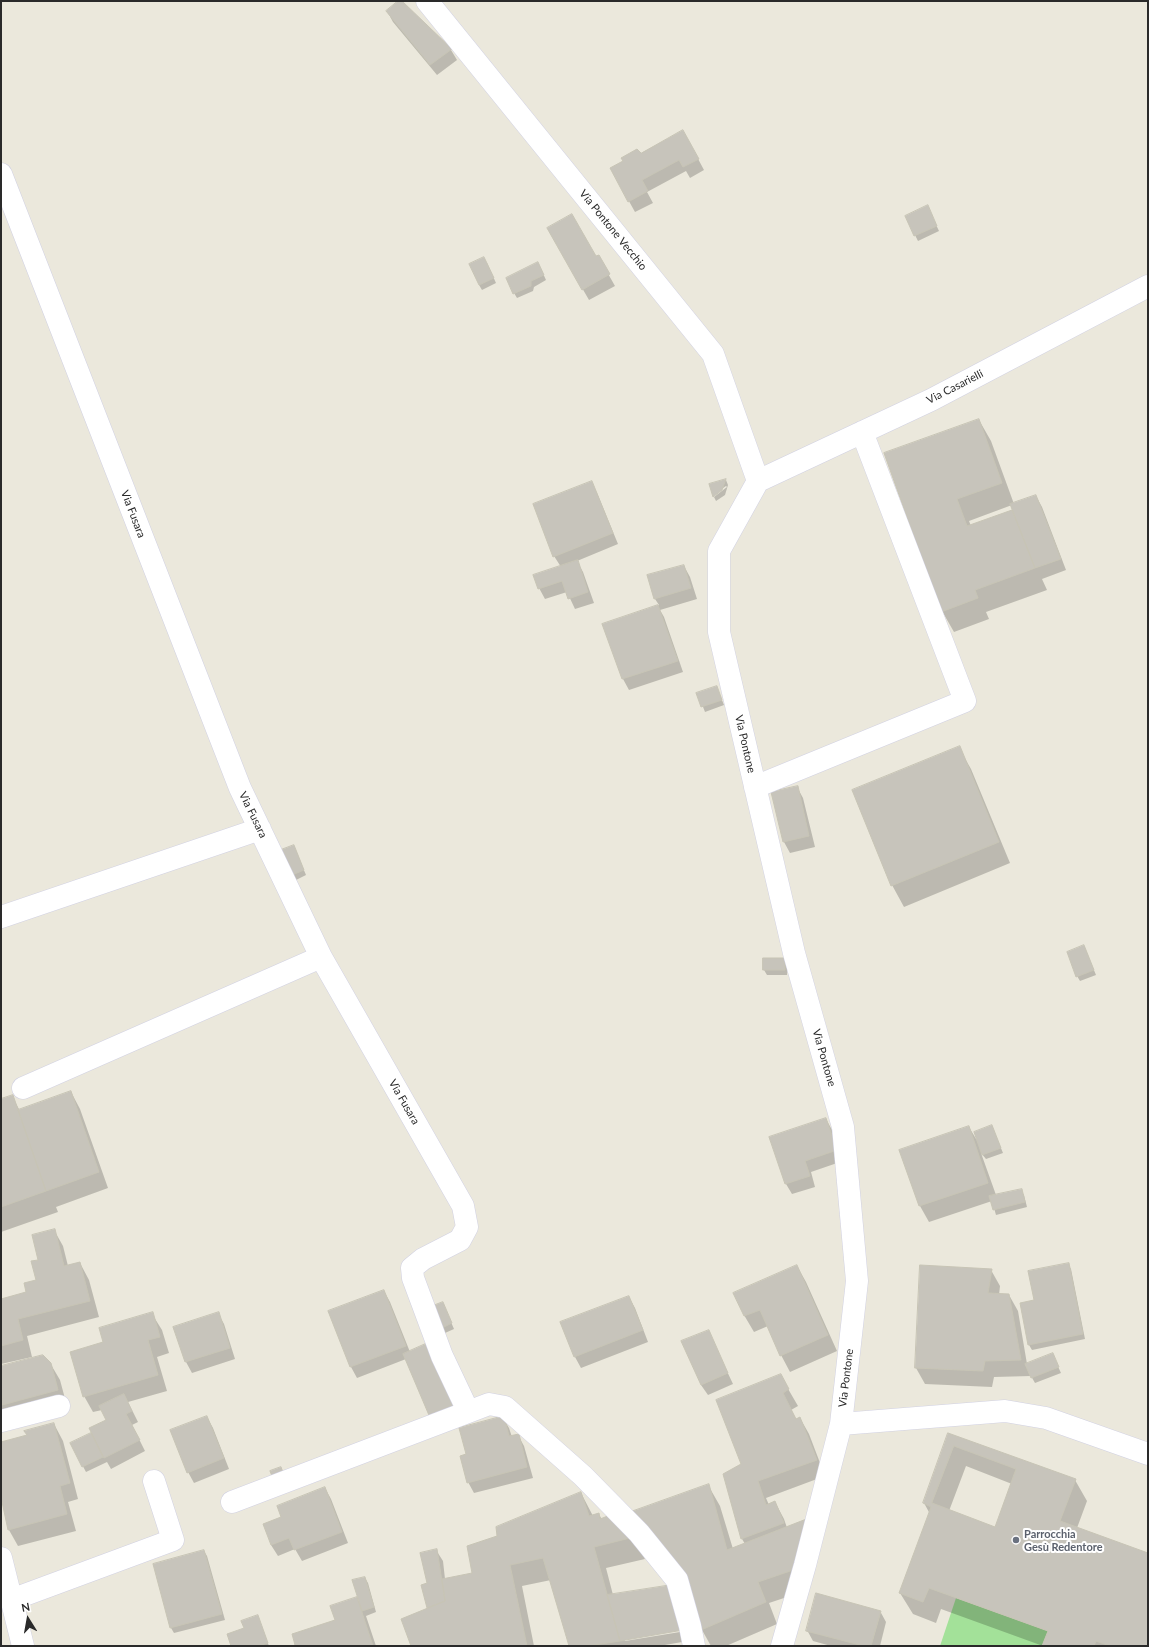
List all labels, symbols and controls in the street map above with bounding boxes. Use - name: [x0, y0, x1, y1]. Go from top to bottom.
- street label: Via Pontone Vecchio: [576, 187, 650, 273]
- street label: Via Casarielli: [925, 367, 985, 407]
- street label: Via Fusara: [118, 488, 148, 540]
- street label: Via Pontone: [732, 714, 758, 774]
- street label: Via Fusara: [236, 790, 270, 840]
- street label: Via Pontone: [810, 1028, 838, 1088]
- street label: Via Fusara: [386, 1077, 422, 1127]
- street label: Via Pontone: [836, 1348, 856, 1408]
- place label: Parrocchia Gesù Redentore: [1024, 1527, 1103, 1553]
- marker: Parrocchia Gesù Redentore: [1011, 1535, 1021, 1545]
- north arrow: [8, 1599, 48, 1639]
- text: N: [20, 1600, 31, 1614]

